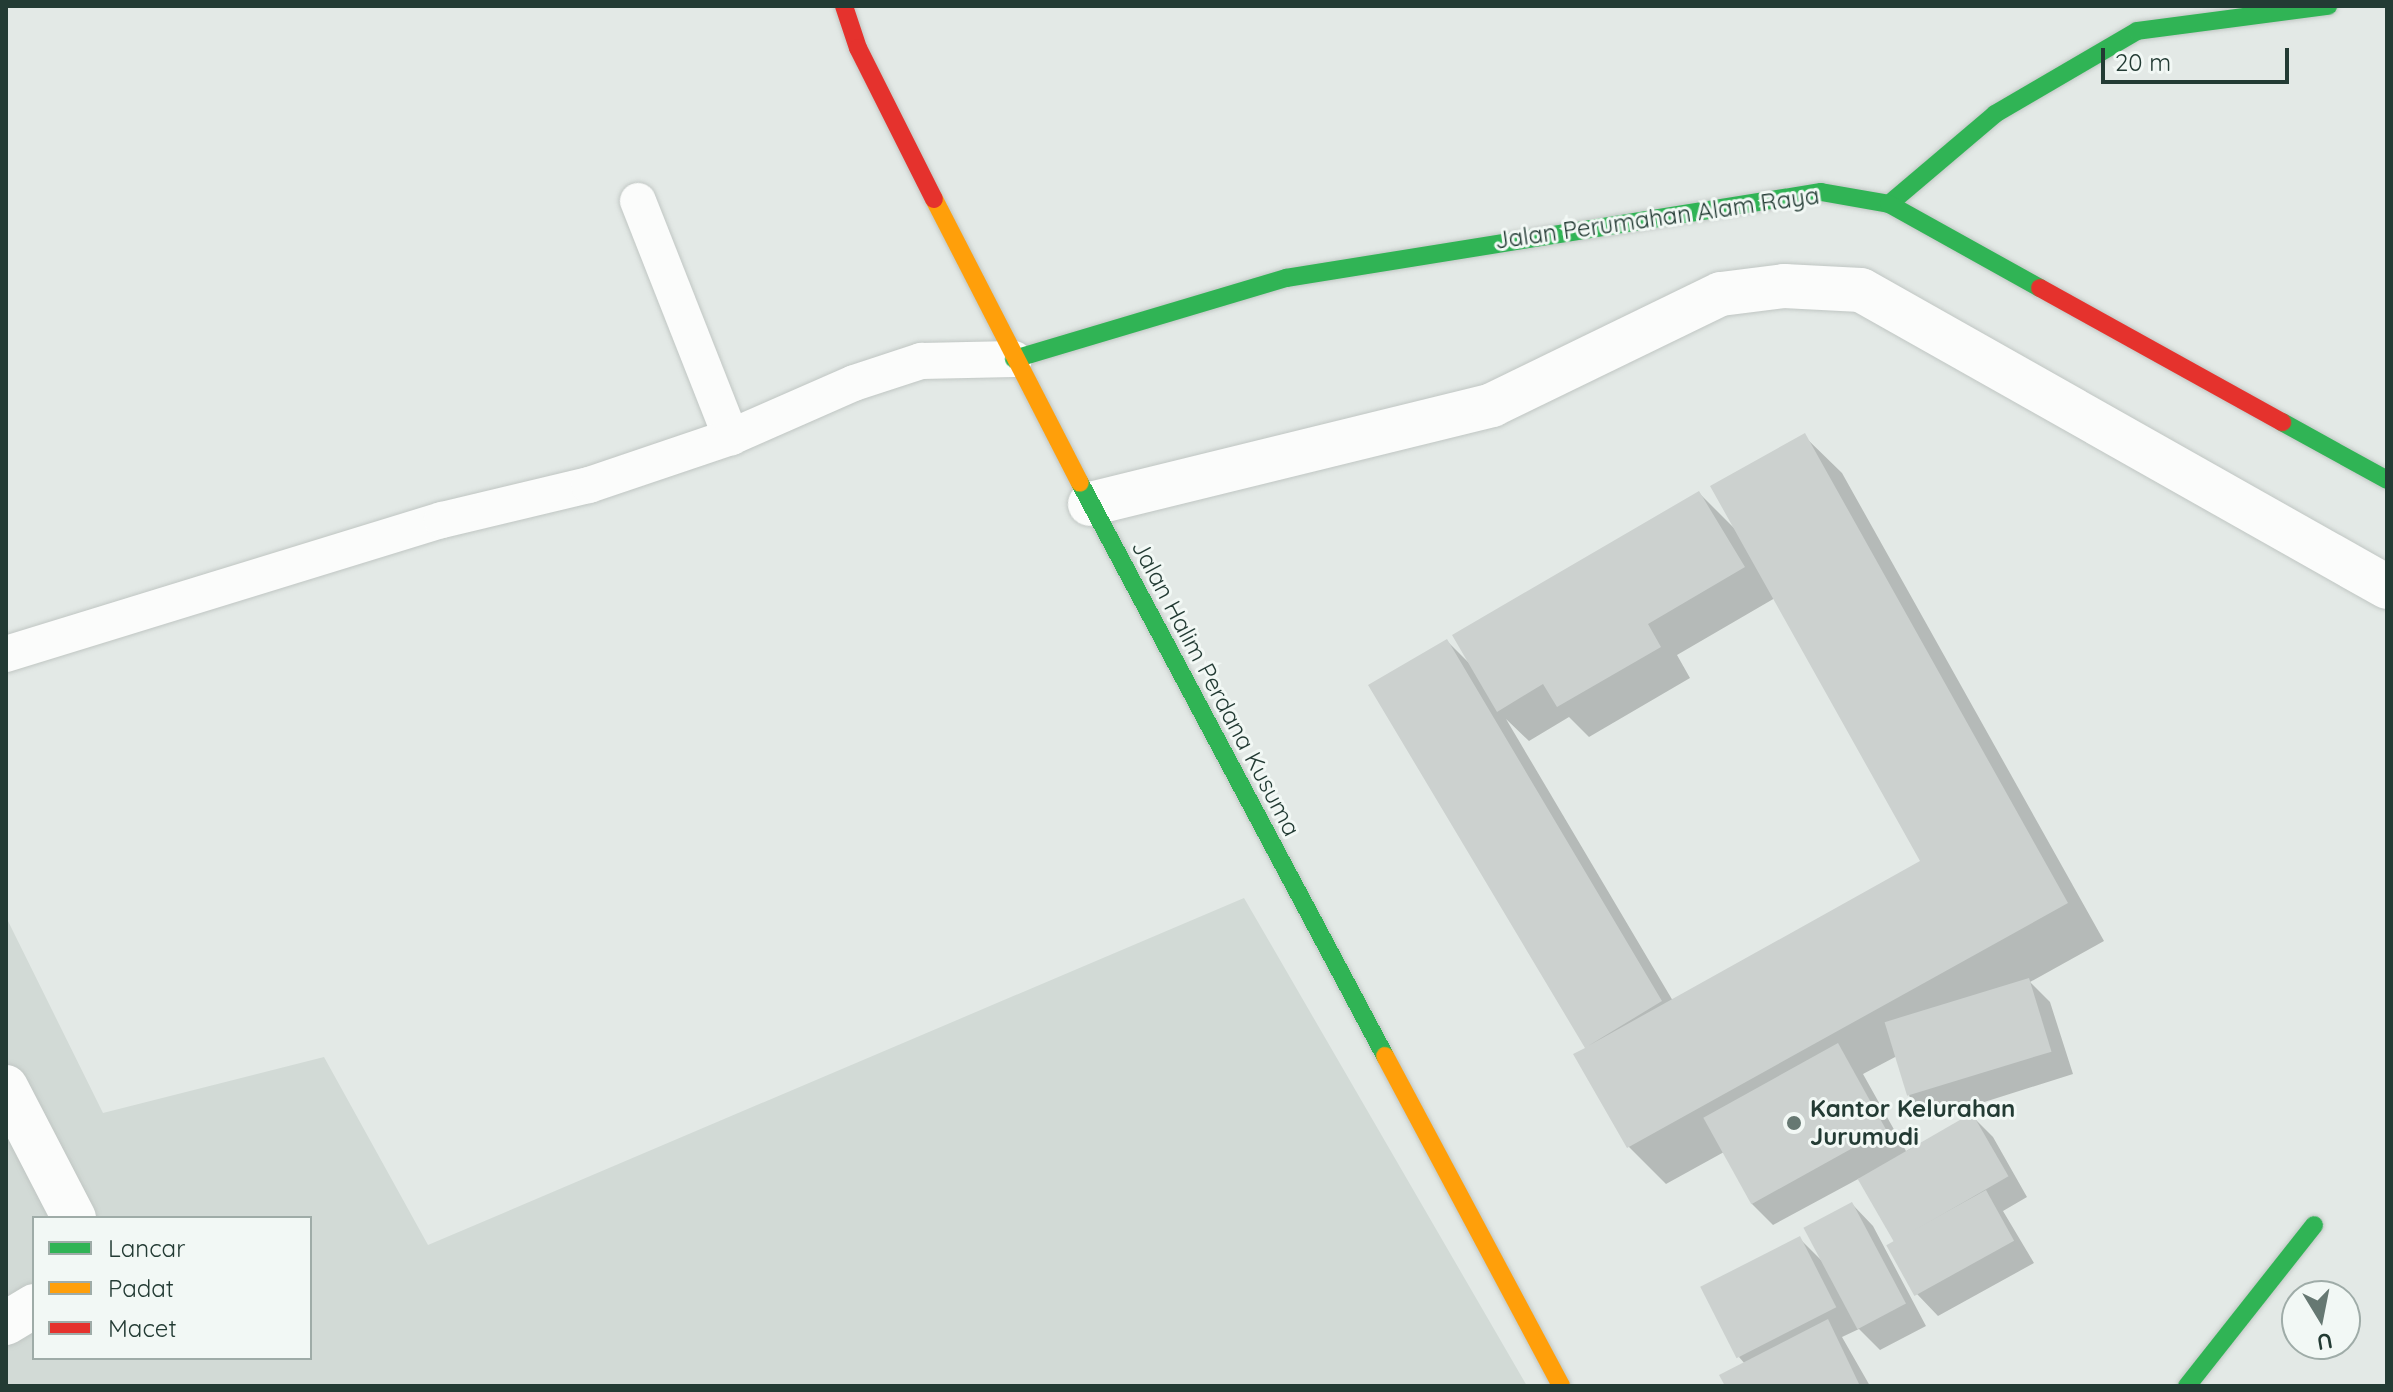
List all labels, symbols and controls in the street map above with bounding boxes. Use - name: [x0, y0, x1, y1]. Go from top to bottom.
- scale bar: [2105, 32, 2293, 82]
- text: 20 m: [2115, 47, 2171, 77]
- street label: Jalan Perumahan Alam Raya: [1493, 181, 1821, 255]
- street label: Jalan Halim Perdana Kusuma: [1126, 535, 1306, 841]
- place label: Kantor Kelurahan Jurumudi: [1810, 1095, 2015, 1151]
- marker: Kantor Kelurahan Jurumudi: [1785, 1114, 1803, 1132]
- legend: [32, 1216, 312, 1360]
- text: Lancar: [108, 1233, 185, 1263]
- text: Padat: [108, 1273, 174, 1303]
- north arrow: [2281, 1280, 2361, 1360]
- text: Macet: [108, 1313, 177, 1343]
- text: U: [2315, 1327, 2335, 1357]

